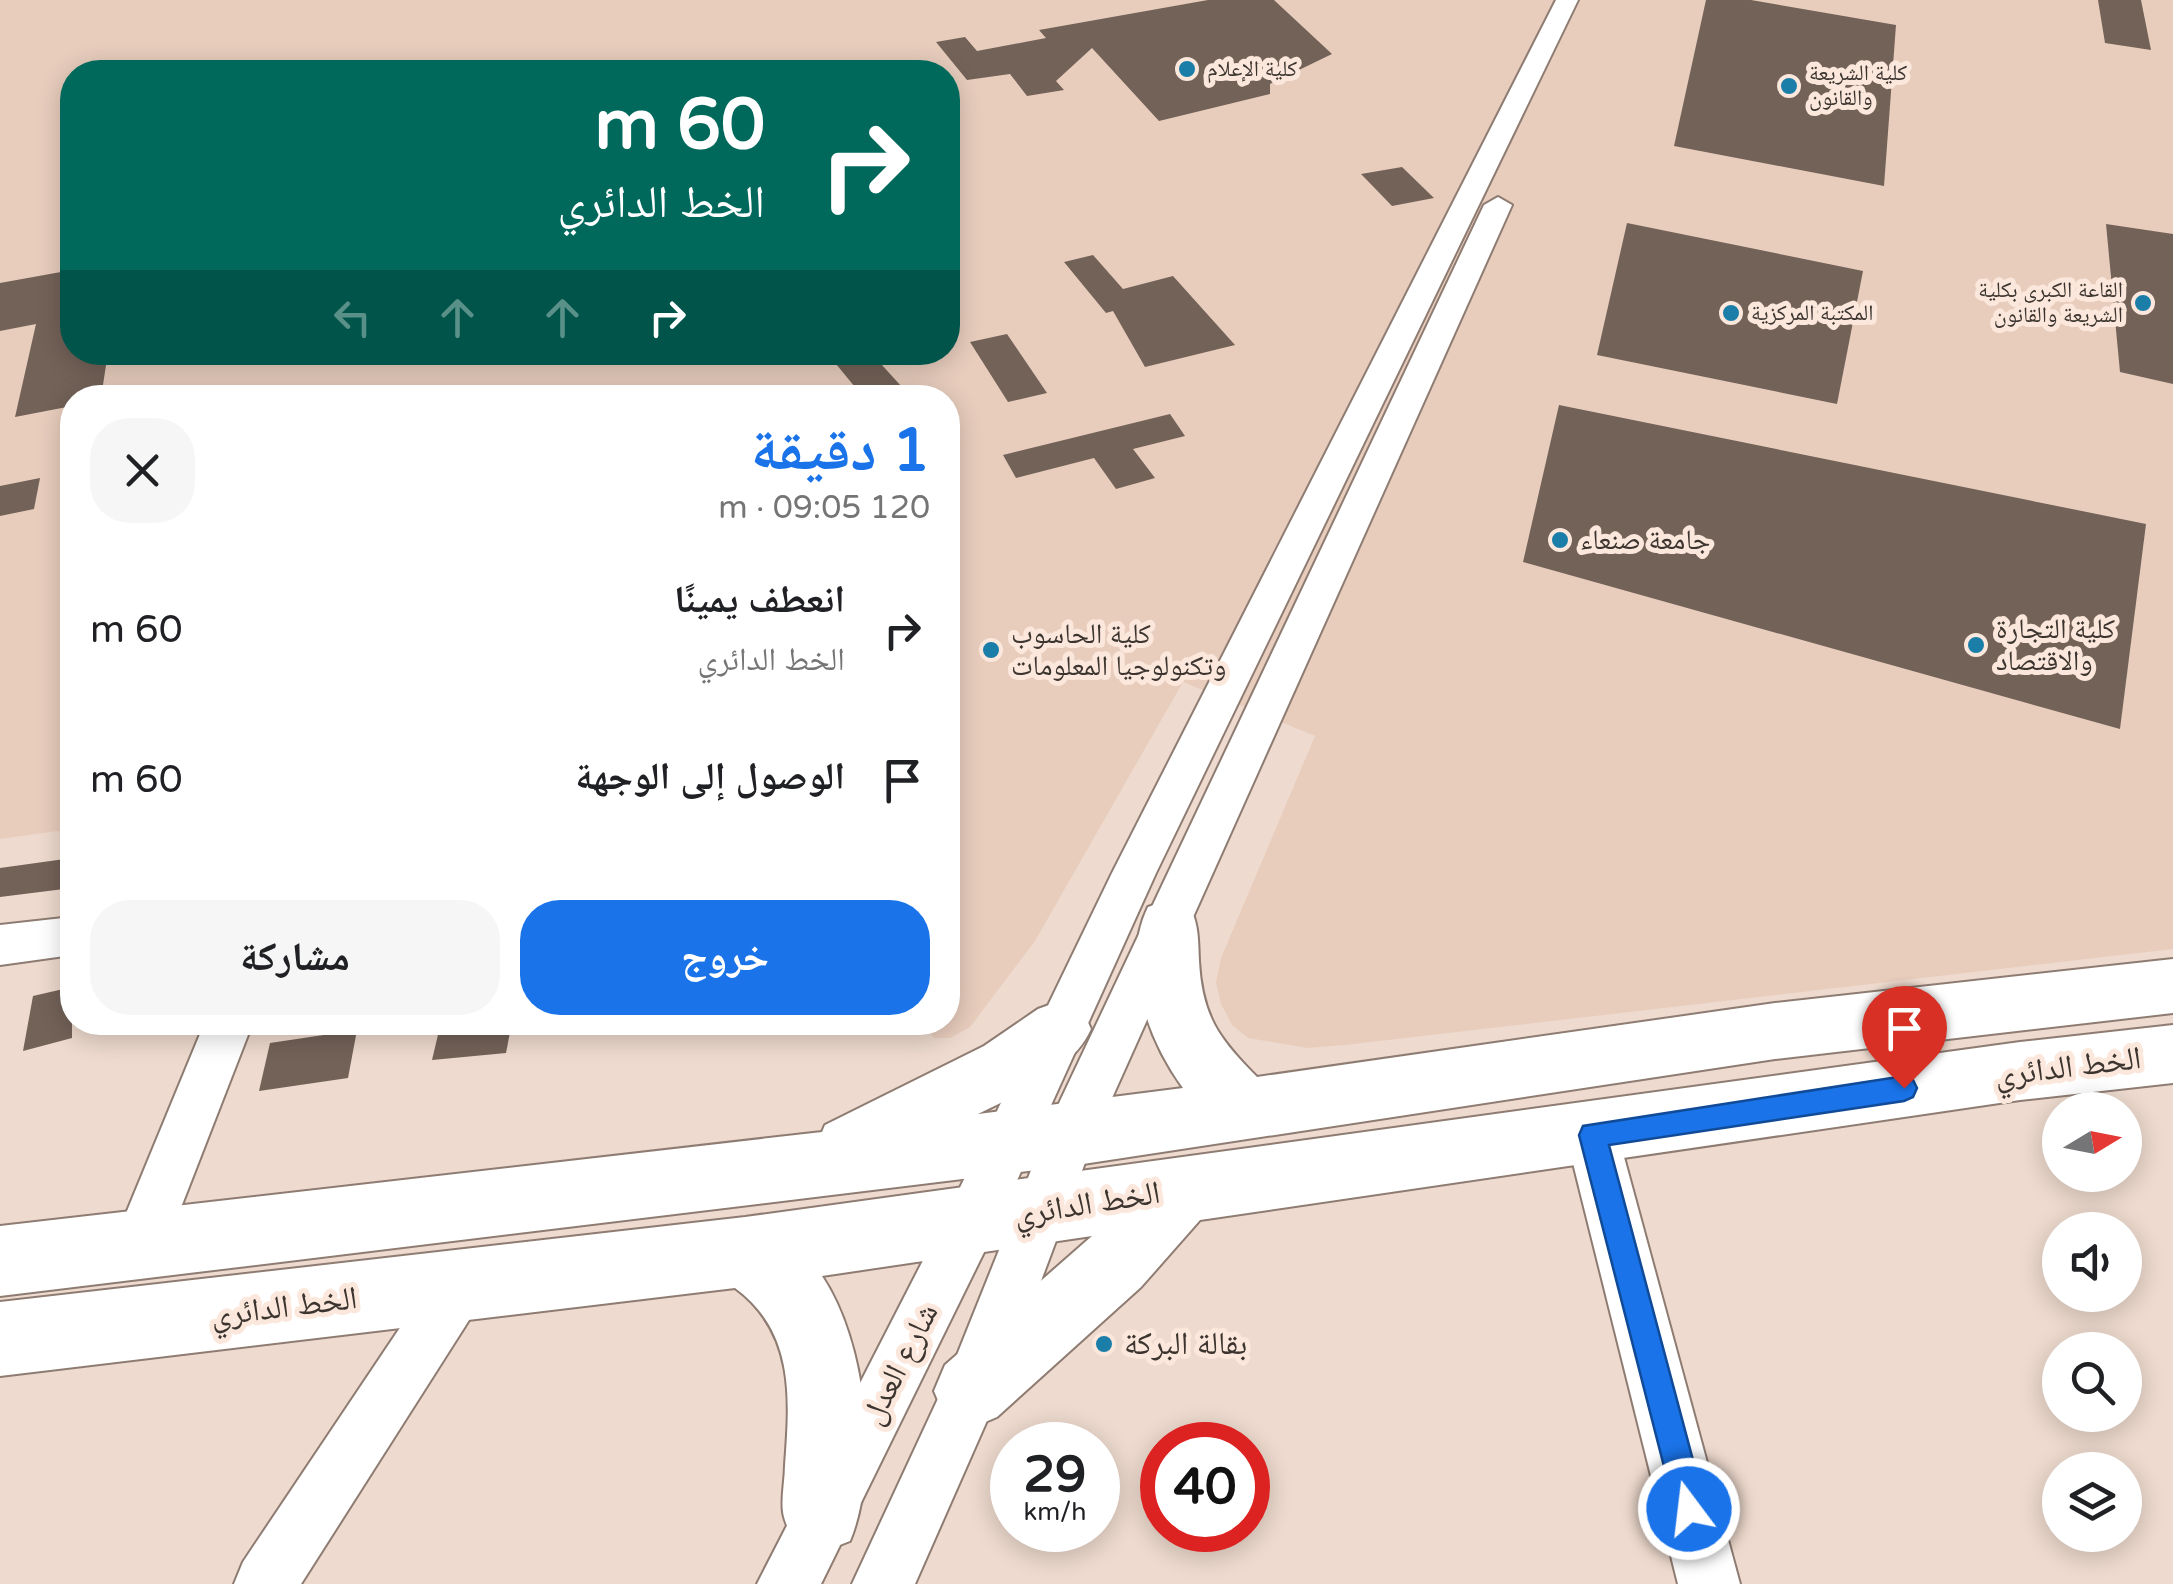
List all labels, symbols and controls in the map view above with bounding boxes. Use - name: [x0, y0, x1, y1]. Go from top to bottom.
- place label: كلية الإعلام: [1207, 56, 1297, 83]
- marker: كلية الإعلام: [1176, 58, 1198, 80]
- place label: كلية الشريعة والقانون: [1809, 60, 1907, 111]
- marker: كلية الشريعة والقانون: [1778, 75, 1800, 97]
- text: 60 m: [595, 84, 765, 168]
- icon: right: [800, 100, 930, 230]
- text: الخط الدائري: [558, 176, 765, 230]
- place label: القاعة الكبرى بكلية الشريعة والقانون: [1978, 277, 2123, 328]
- icon: left: [325, 290, 380, 345]
- icon: ahead: [430, 290, 485, 345]
- icon: ahead: [535, 290, 590, 345]
- icon: right: [640, 290, 695, 345]
- marker: القاعة الكبرى بكلية الشريعة والقانون: [2132, 292, 2154, 314]
- place label: المكتبة المركزية: [1751, 300, 1873, 326]
- marker: المكتبة المركزية: [1720, 302, 1742, 324]
- text: 1 دقيقة: [751, 415, 930, 487]
- button: close: [90, 418, 195, 523]
- text: 120 m · 09:05: [718, 489, 930, 527]
- place label: جامعة صنعاء: [1580, 523, 1710, 557]
- marker: جامعة صنعاء: [1549, 529, 1571, 551]
- text: انعطف يمينًا: [674, 577, 845, 623]
- icon: right: [875, 603, 930, 658]
- text: 60 m: [90, 607, 183, 653]
- place label: كلية التجارة والاقتصاد: [1996, 612, 2116, 678]
- place label: كلية الحاسوب وتكنولوجيا المعلومات: [1011, 617, 1226, 683]
- marker: كلية التجارة والاقتصاد: [1965, 634, 1987, 656]
- marker: كلية الحاسوب وتكنولوجيا المعلومات: [980, 639, 1002, 661]
- text: الخط الدائري: [697, 641, 845, 679]
- icon: arrive: [875, 753, 930, 808]
- text: الوصول إلى الوجهة: [575, 754, 845, 800]
- text: 60 m: [90, 757, 183, 803]
- button: مشاركة: [90, 900, 500, 1015]
- button: خروج: [520, 900, 930, 1015]
- pin: [1862, 986, 1947, 1089]
- icon: arrive: [1877, 1001, 1932, 1056]
- street label: الخط الدائري: [1992, 1039, 2144, 1100]
- north arrow: [2042, 1092, 2142, 1192]
- map controls: [2042, 1092, 2142, 1552]
- street label: الخط الدائري: [1011, 1174, 1164, 1239]
- button: sound: [2042, 1212, 2142, 1312]
- street label: الخط الدائري: [208, 1279, 360, 1340]
- street label: شارع العدل: [853, 1297, 947, 1431]
- place label: بقالة البركة: [1124, 1325, 1247, 1363]
- button: search: [2042, 1332, 2142, 1432]
- marker: بقالة البركة: [1093, 1333, 1115, 1355]
- speed limit sign: 40: [1140, 1422, 1270, 1552]
- text: 29: [1024, 1445, 1086, 1505]
- button: layers: [2042, 1452, 2142, 1552]
- position arrow: [1637, 1457, 1741, 1561]
- text: km/h: [1024, 1497, 1086, 1527]

